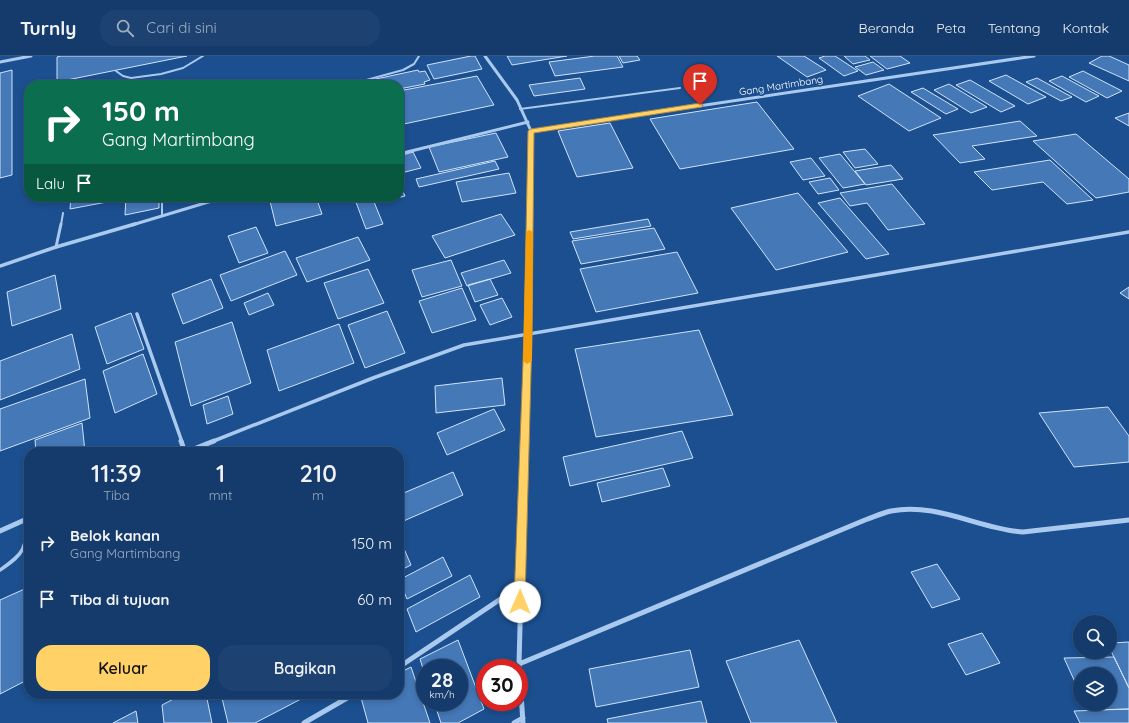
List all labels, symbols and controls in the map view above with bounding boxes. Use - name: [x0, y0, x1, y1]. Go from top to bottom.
- search box: [100, 10, 380, 46]
- text: Turnly: [20, 16, 76, 40]
- icon: search: [114, 17, 136, 39]
- text: Cari di sini: [146, 18, 217, 37]
- text: Beranda: [859, 19, 914, 37]
- text: Peta: [936, 19, 966, 37]
- text: Tentang: [988, 19, 1041, 37]
- text: Kontak: [1063, 19, 1109, 37]
- pin: [683, 64, 717, 105]
- icon: arrive: [689, 70, 711, 92]
- street label: Gang Martimbang: [738, 72, 824, 99]
- text: 150 m: [102, 93, 180, 128]
- icon: right: [36, 96, 88, 148]
- text: Gang Martimbang: [102, 128, 255, 151]
- icon: arrive: [73, 172, 95, 194]
- text: Lalu: [36, 174, 65, 193]
- text: 11:39: [91, 458, 142, 488]
- text: 1: [216, 458, 225, 488]
- text: 210: [300, 458, 337, 488]
- text: Tiba: [103, 487, 130, 503]
- text: mnt: [209, 487, 233, 503]
- text: m: [312, 487, 324, 503]
- text: Belok kanan: [70, 526, 160, 545]
- icon: right: [36, 532, 58, 554]
- text: 150 m: [352, 534, 392, 553]
- text: Gang Martimbang: [70, 545, 180, 561]
- position arrow: [499, 581, 541, 623]
- icon: arrive: [36, 588, 58, 610]
- text: Tiba di tujuan: [70, 590, 169, 609]
- text: 60 m: [357, 590, 392, 609]
- map controls: [1073, 615, 1117, 711]
- button: search: [1073, 615, 1117, 659]
- button: Keluar: [36, 645, 210, 691]
- button: Bagikan: [218, 645, 392, 691]
- speed limit sign: 30: [476, 659, 528, 711]
- text: 28: [431, 667, 453, 692]
- button: layers: [1073, 667, 1117, 711]
- text: km/h: [429, 688, 455, 701]

